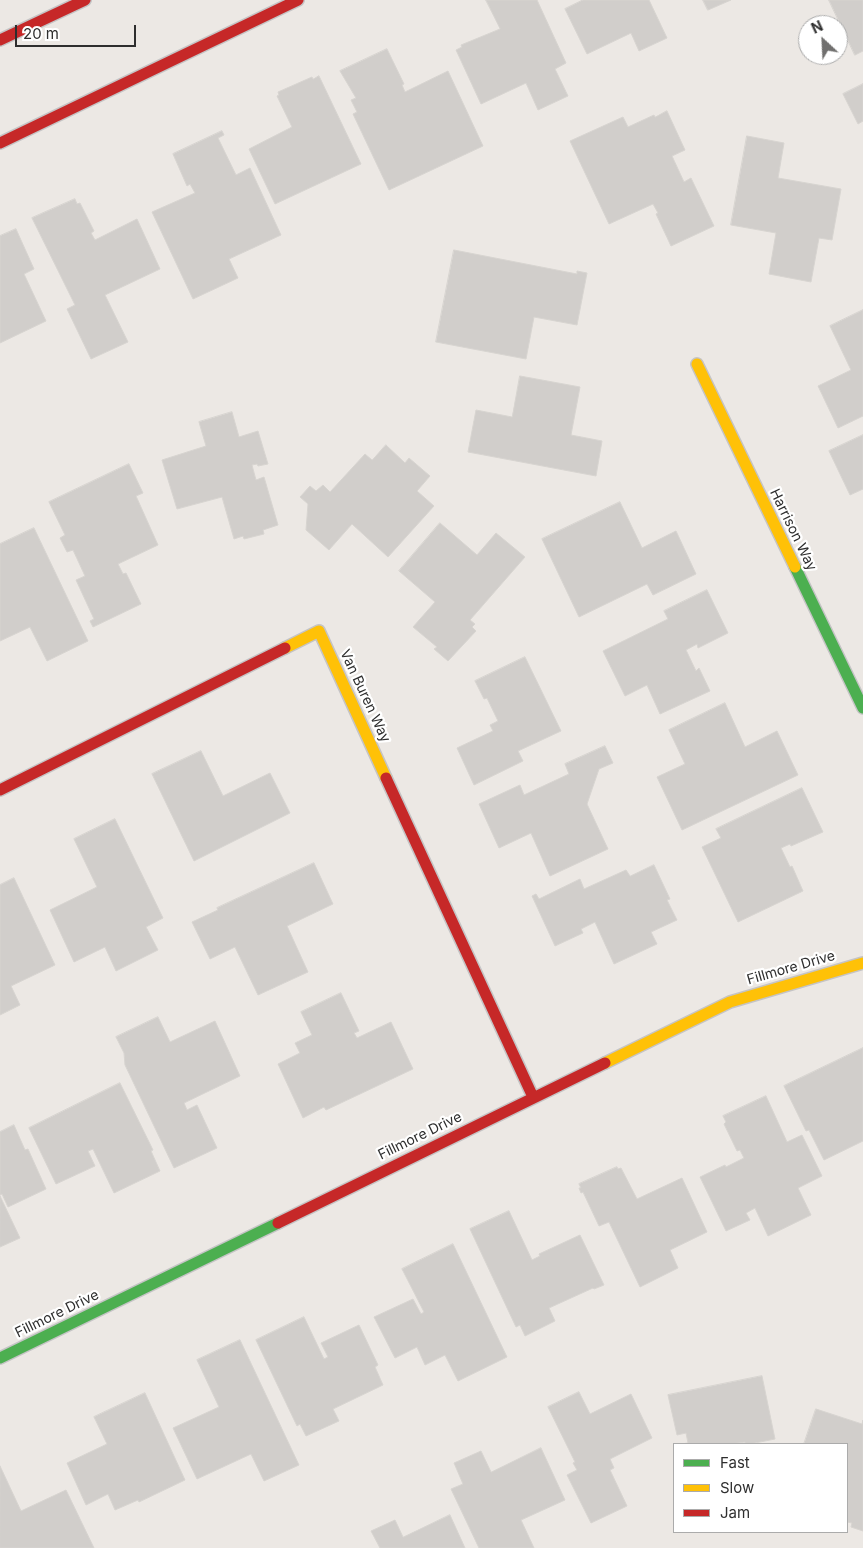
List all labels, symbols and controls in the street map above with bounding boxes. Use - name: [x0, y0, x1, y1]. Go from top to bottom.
- scale bar: [18, 15, 139, 47]
- north arrow: [798, 15, 848, 65]
- text: N: [808, 17, 825, 37]
- text: 20 m: [23, 24, 59, 43]
- street label: Harrison Way: [766, 486, 820, 574]
- street label: Van Buren Way: [336, 647, 394, 745]
- street label: Fillmore Drive: [745, 947, 837, 989]
- street label: Fillmore Drive: [375, 1109, 465, 1163]
- street label: Fillmore Drive: [12, 1287, 102, 1341]
- legend: [673, 1443, 848, 1533]
- text: Fast: [720, 1453, 750, 1472]
- text: Slow: [720, 1478, 754, 1497]
- text: Jam: [720, 1503, 750, 1522]

